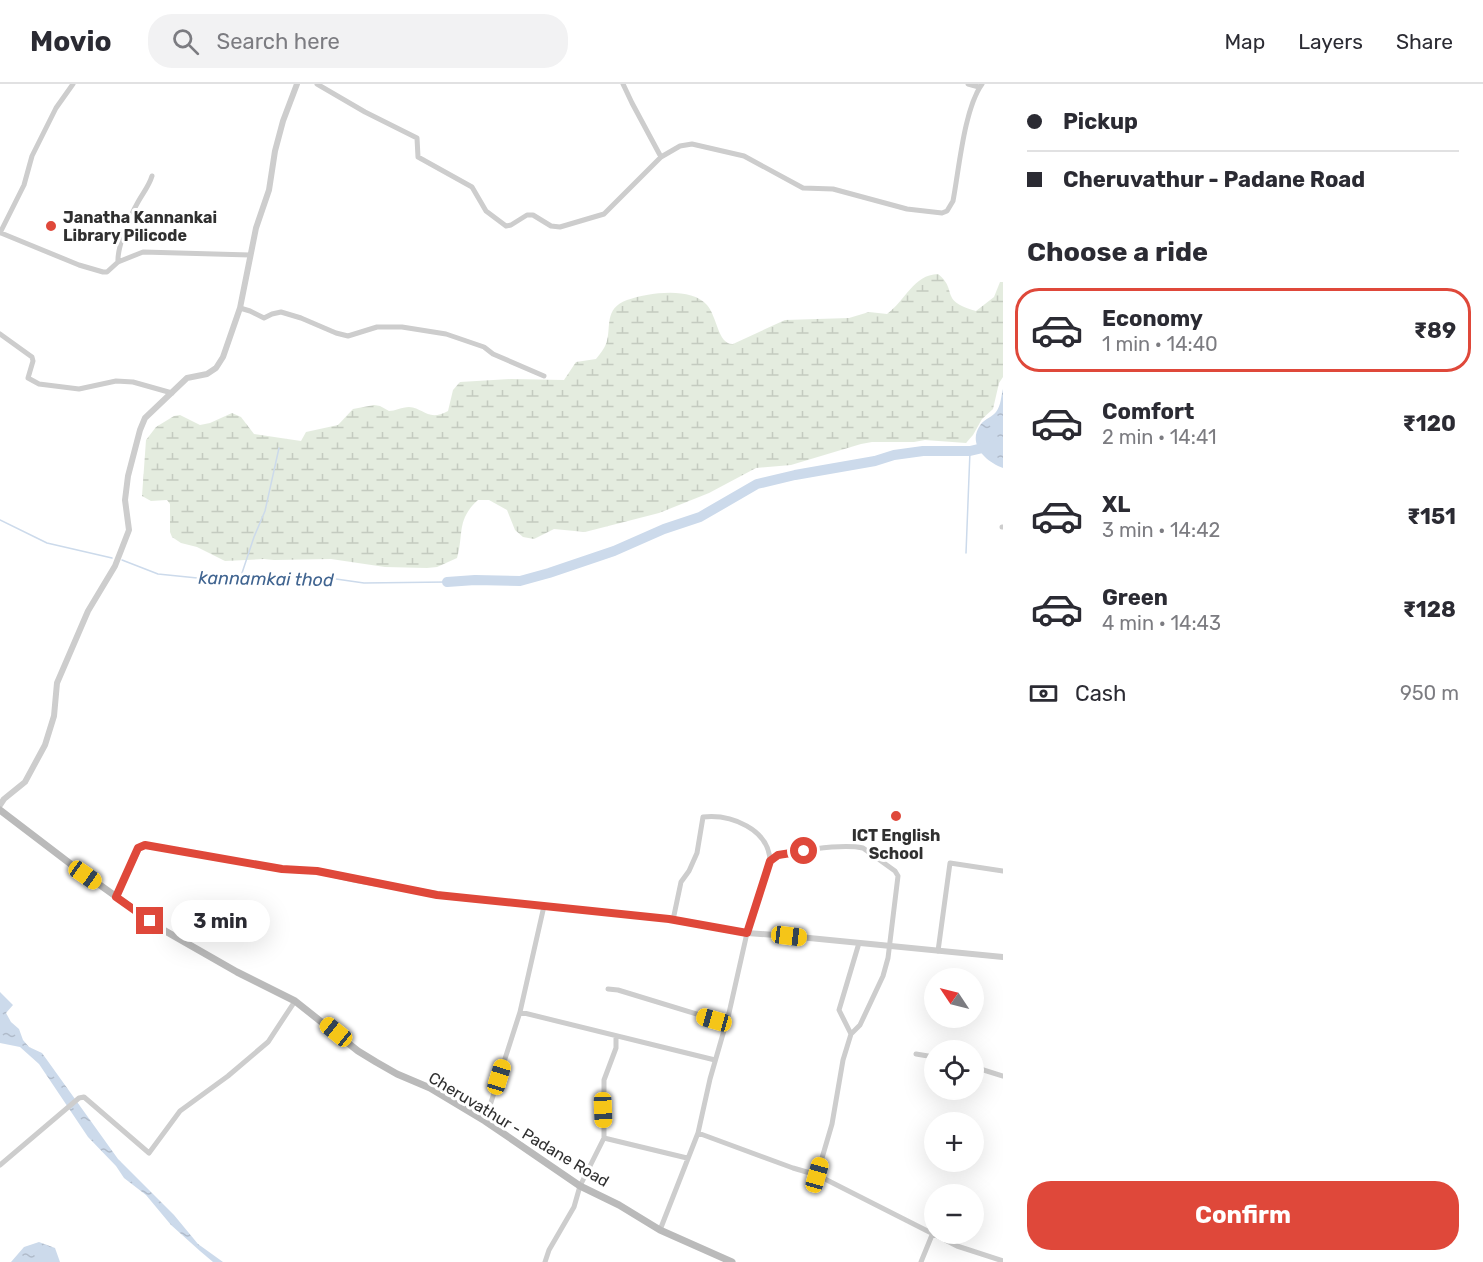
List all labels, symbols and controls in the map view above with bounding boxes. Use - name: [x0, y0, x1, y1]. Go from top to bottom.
- search box: [148, 14, 568, 68]
- text: Movio: [30, 25, 112, 58]
- icon: search: [169, 25, 202, 58]
- text: Search here: [217, 28, 340, 55]
- text: Map: [1224, 29, 1265, 54]
- text: Layers: [1298, 29, 1363, 54]
- text: Share: [1396, 29, 1453, 54]
- text: Pickup: [1063, 108, 1138, 135]
- text: Cheruvathur - Padane Road: [1063, 166, 1365, 193]
- place label: Janatha Kannankai Library Pilicode: [63, 208, 217, 245]
- marker: Janatha Kannankai Library Pilicode: [44, 219, 58, 233]
- text: Choose a ride: [1027, 236, 1208, 268]
- icon: car: [1030, 303, 1084, 357]
- text: Economy: [1102, 305, 1203, 332]
- text: ₹89: [1414, 317, 1456, 344]
- text: 1 min · 14:40: [1102, 332, 1218, 356]
- icon: car: [1030, 396, 1084, 450]
- text: Comfort: [1102, 398, 1194, 425]
- text: ₹120: [1403, 410, 1456, 437]
- text: 2 min · 14:41: [1102, 425, 1216, 449]
- icon: car: [1030, 489, 1084, 543]
- text: XL: [1102, 491, 1130, 518]
- text: ₹151: [1407, 503, 1456, 530]
- text: 3 min · 14:42: [1102, 518, 1220, 542]
- water label: kannamkai thod: [198, 567, 334, 591]
- icon: car: [1030, 582, 1084, 636]
- text: Green: [1102, 584, 1168, 611]
- text: ₹128: [1403, 596, 1456, 623]
- text: 4 min · 14:43: [1102, 611, 1221, 635]
- icon: cash: [1027, 677, 1060, 710]
- text: Cash: [1075, 680, 1126, 707]
- text: 950 m: [1400, 681, 1459, 705]
- marker: ICT English School: [889, 809, 903, 823]
- place label: ICT English School: [852, 826, 940, 863]
- route start: [790, 837, 817, 864]
- car: [65, 857, 105, 893]
- callout: 3 min: [171, 900, 270, 942]
- route end: [136, 907, 163, 934]
- text: 3 min: [193, 909, 248, 933]
- car: [770, 925, 808, 947]
- north arrow: [924, 968, 984, 1028]
- map controls: [924, 968, 984, 1244]
- car: [694, 1006, 734, 1034]
- car: [316, 1014, 356, 1050]
- button: locate: [924, 1040, 984, 1100]
- car: [485, 1057, 513, 1097]
- street label: Cheruvathur - Padane Road: [425, 1068, 612, 1191]
- car: [593, 1092, 613, 1128]
- button: +: [924, 1112, 984, 1172]
- car: [803, 1155, 831, 1195]
- button: Confirm: [1027, 1181, 1459, 1250]
- button: −: [924, 1184, 984, 1244]

